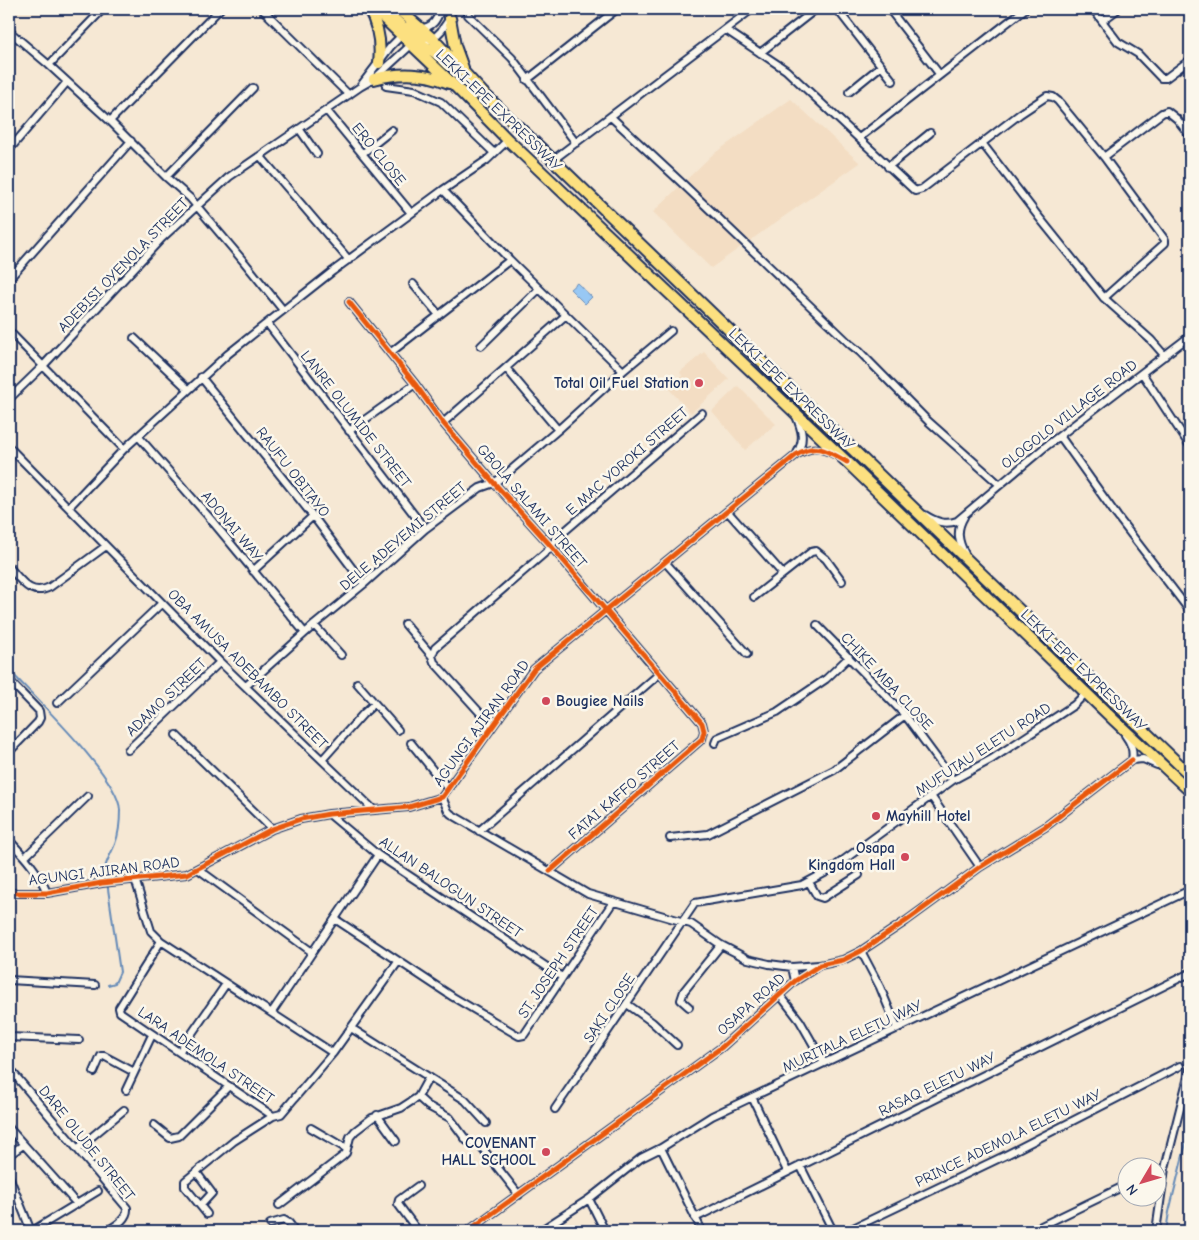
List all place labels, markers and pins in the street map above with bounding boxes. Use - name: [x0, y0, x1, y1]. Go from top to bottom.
- place label: Total Oil Fuel Station: [554, 374, 689, 392]
- marker: Total Oil Fuel Station: [693, 377, 705, 389]
- place label: Bougiee Nails: [556, 692, 644, 710]
- marker: Bougiee Nails: [540, 695, 552, 707]
- place label: Mayhill Hotel: [886, 807, 970, 825]
- marker: Mayhill Hotel: [870, 810, 882, 822]
- place label: Osapa Kingdom Hall: [808, 839, 895, 874]
- marker: Osapa Kingdom Hall: [899, 851, 911, 863]
- place label: COVENANT HALL SCHOOL: [442, 1134, 536, 1169]
- marker: COVENANT HALL SCHOOL: [540, 1146, 552, 1158]

